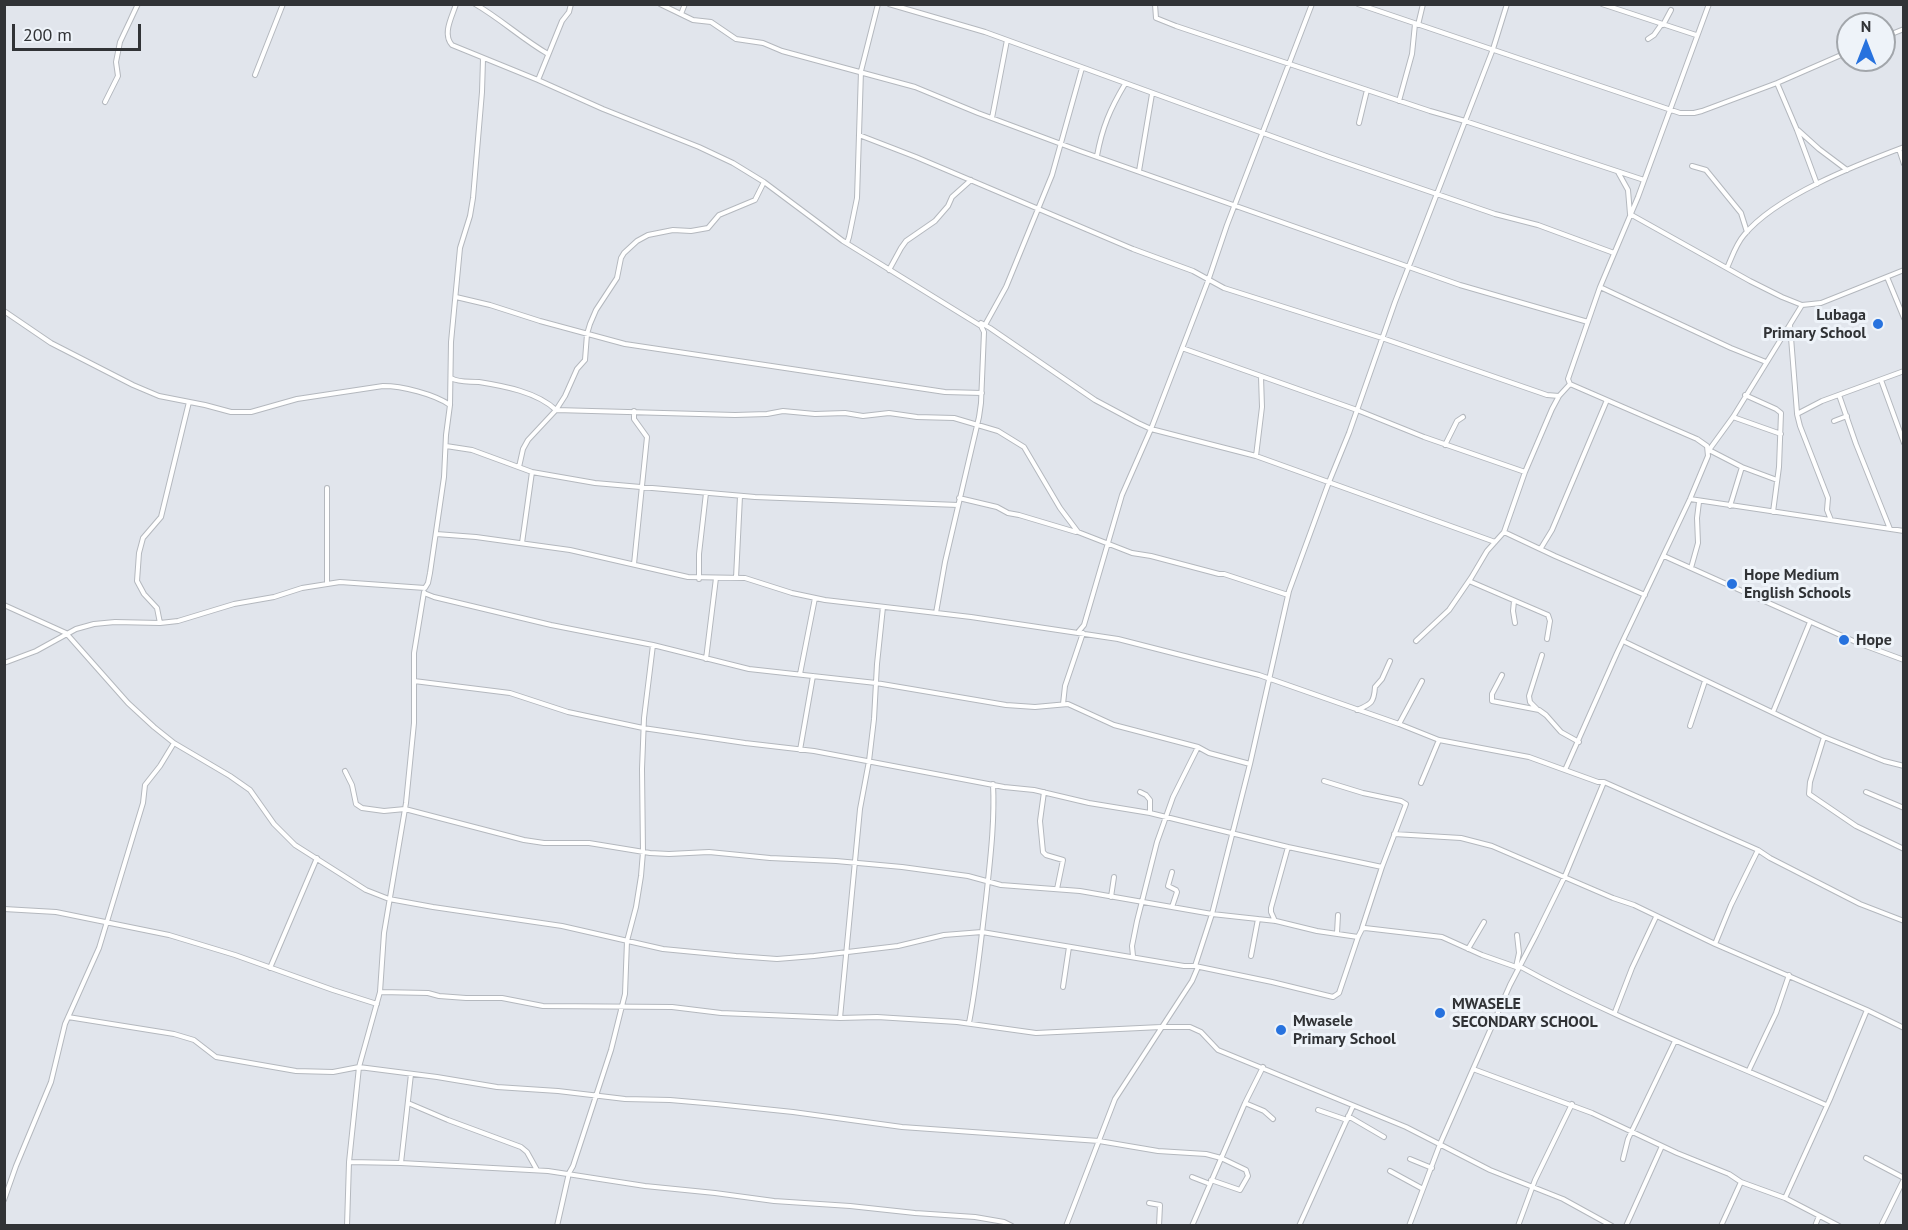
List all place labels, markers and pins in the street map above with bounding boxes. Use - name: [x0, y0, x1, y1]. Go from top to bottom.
- place label: Lubaga Primary School: [1763, 305, 1866, 343]
- marker: Lubaga Primary School: [1871, 317, 1885, 331]
- place label: Hope Medium English Schools: [1744, 565, 1851, 603]
- marker: Hope Medium English Schools: [1725, 577, 1739, 591]
- place label: Hope: [1856, 630, 1892, 650]
- marker: Hope: [1837, 633, 1851, 647]
- place label: MWASELE SECONDARY SCHOOL: [1452, 994, 1598, 1032]
- marker: MWASELE SECONDARY SCHOOL: [1433, 1006, 1447, 1020]
- place label: Mwasele Primary School: [1293, 1011, 1396, 1049]
- marker: Mwasele Primary School: [1274, 1023, 1288, 1037]

